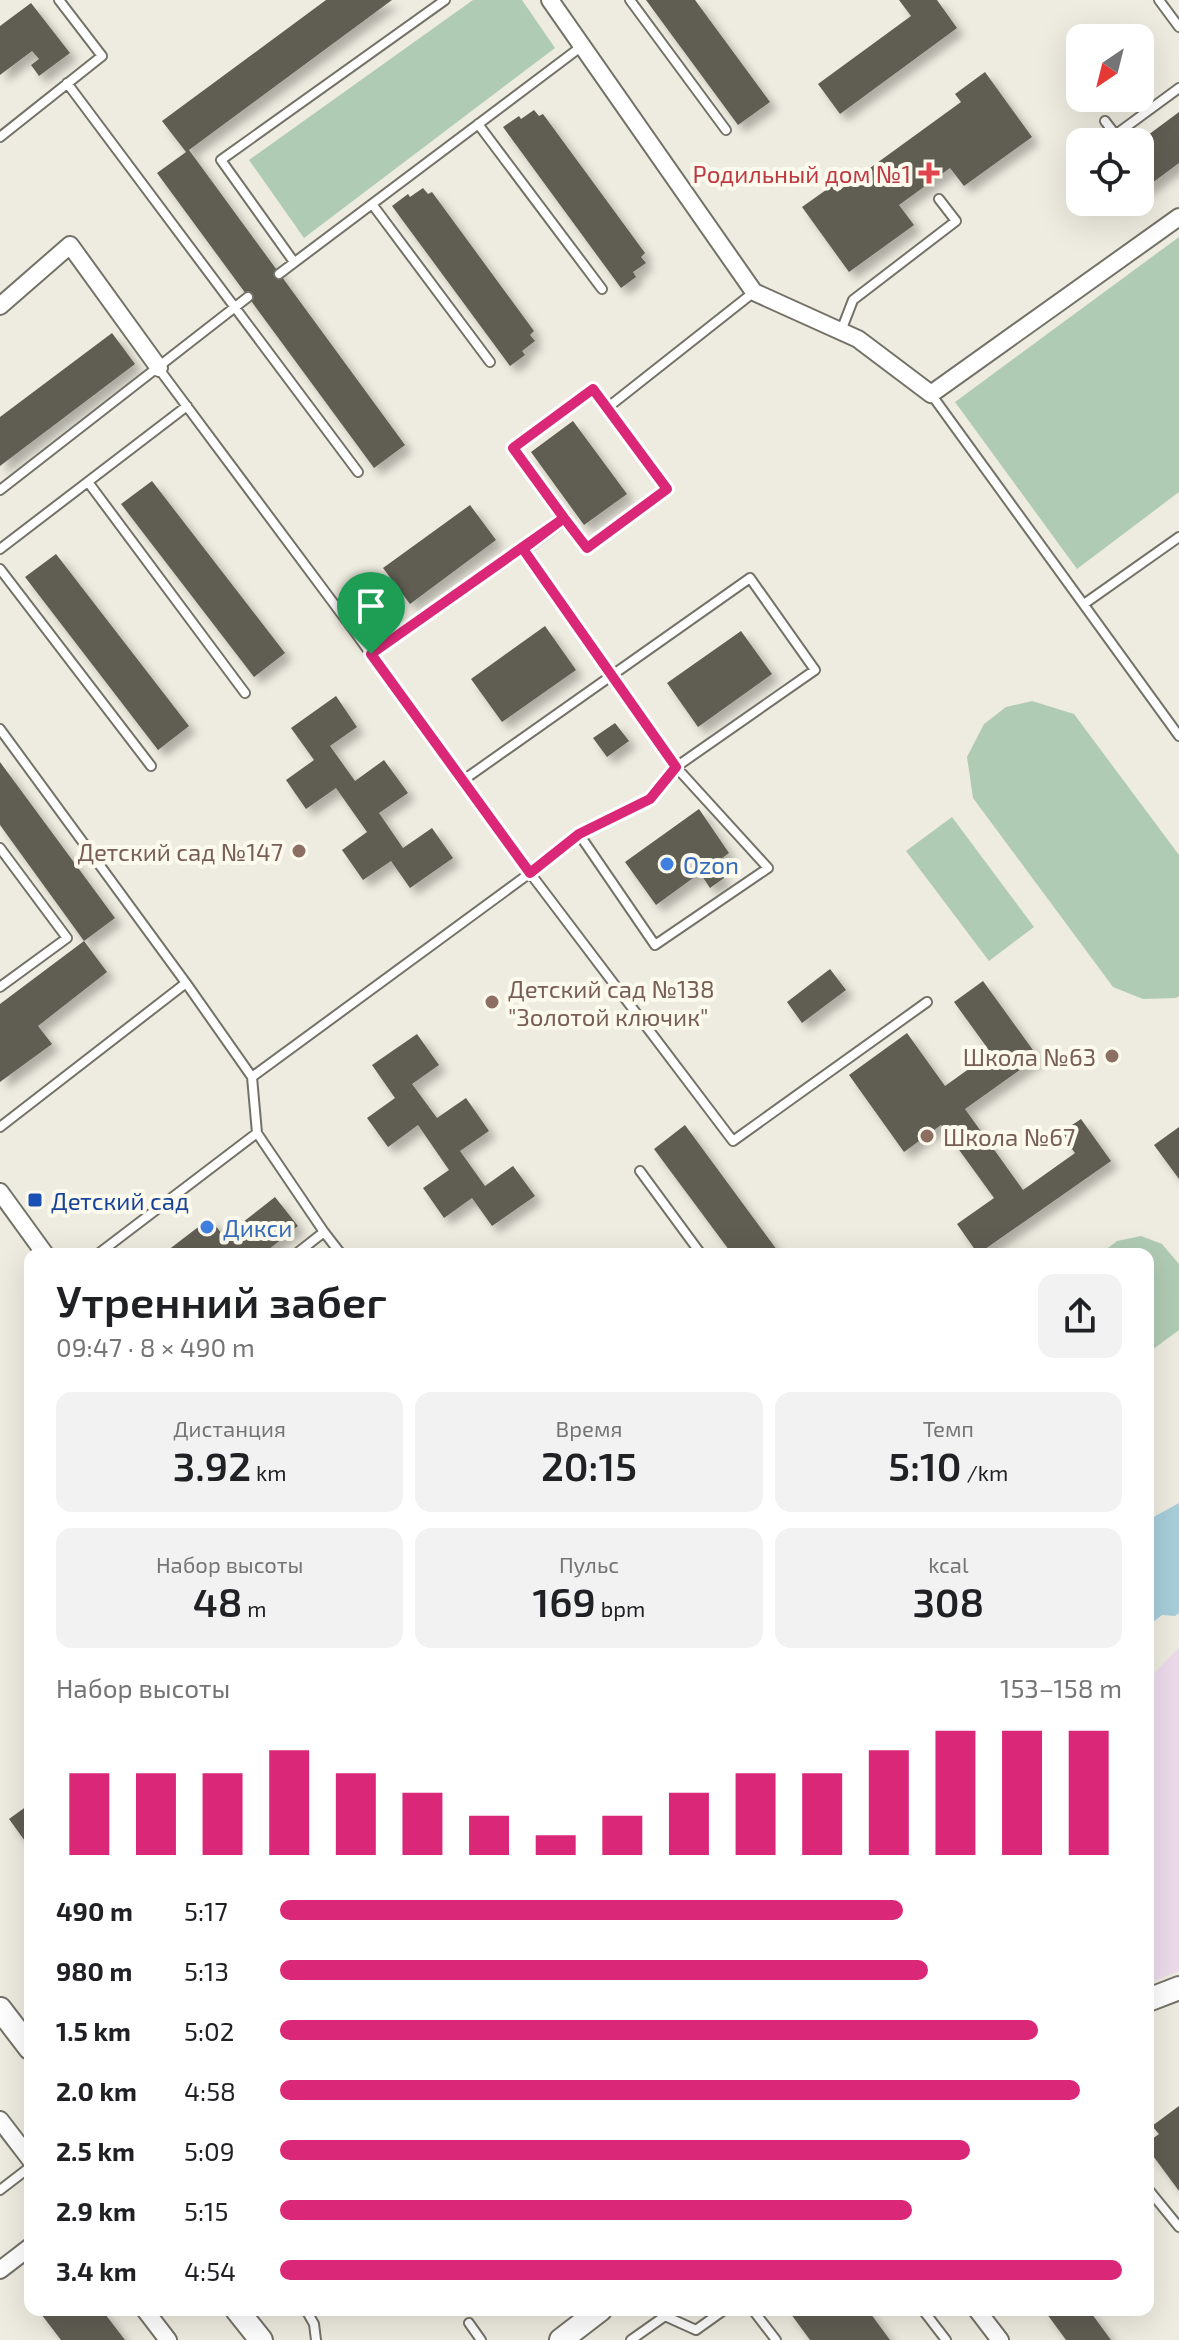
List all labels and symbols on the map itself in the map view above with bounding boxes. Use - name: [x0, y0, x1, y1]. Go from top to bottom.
- north arrow: [1066, 24, 1154, 112]
- place label: Родильный дом №1: [693, 159, 911, 188]
- marker: Родильный дом №1: [918, 162, 940, 184]
- pin: [337, 572, 405, 654]
- place label: Детский сад №147: [77, 837, 283, 866]
- marker: Детский сад №147: [290, 842, 308, 860]
- place label: Ozon: [683, 850, 739, 879]
- marker: Ozon: [658, 855, 676, 873]
- place label: Детский сад №138 "Золотой ключик": [508, 974, 714, 1031]
- marker: Детский сад №138 "Золотой ключик": [483, 993, 501, 1011]
- place label: Школа №63: [963, 1042, 1096, 1071]
- marker: Школа №63: [1103, 1047, 1121, 1065]
- place label: Школа №67: [943, 1122, 1075, 1151]
- marker: Школа №67: [918, 1127, 936, 1145]
- place label: Детский сад: [51, 1186, 189, 1215]
- marker: Детский сад: [26, 1191, 44, 1209]
- place label: Дикси: [223, 1213, 292, 1242]
- marker: Дикси: [198, 1218, 216, 1236]

